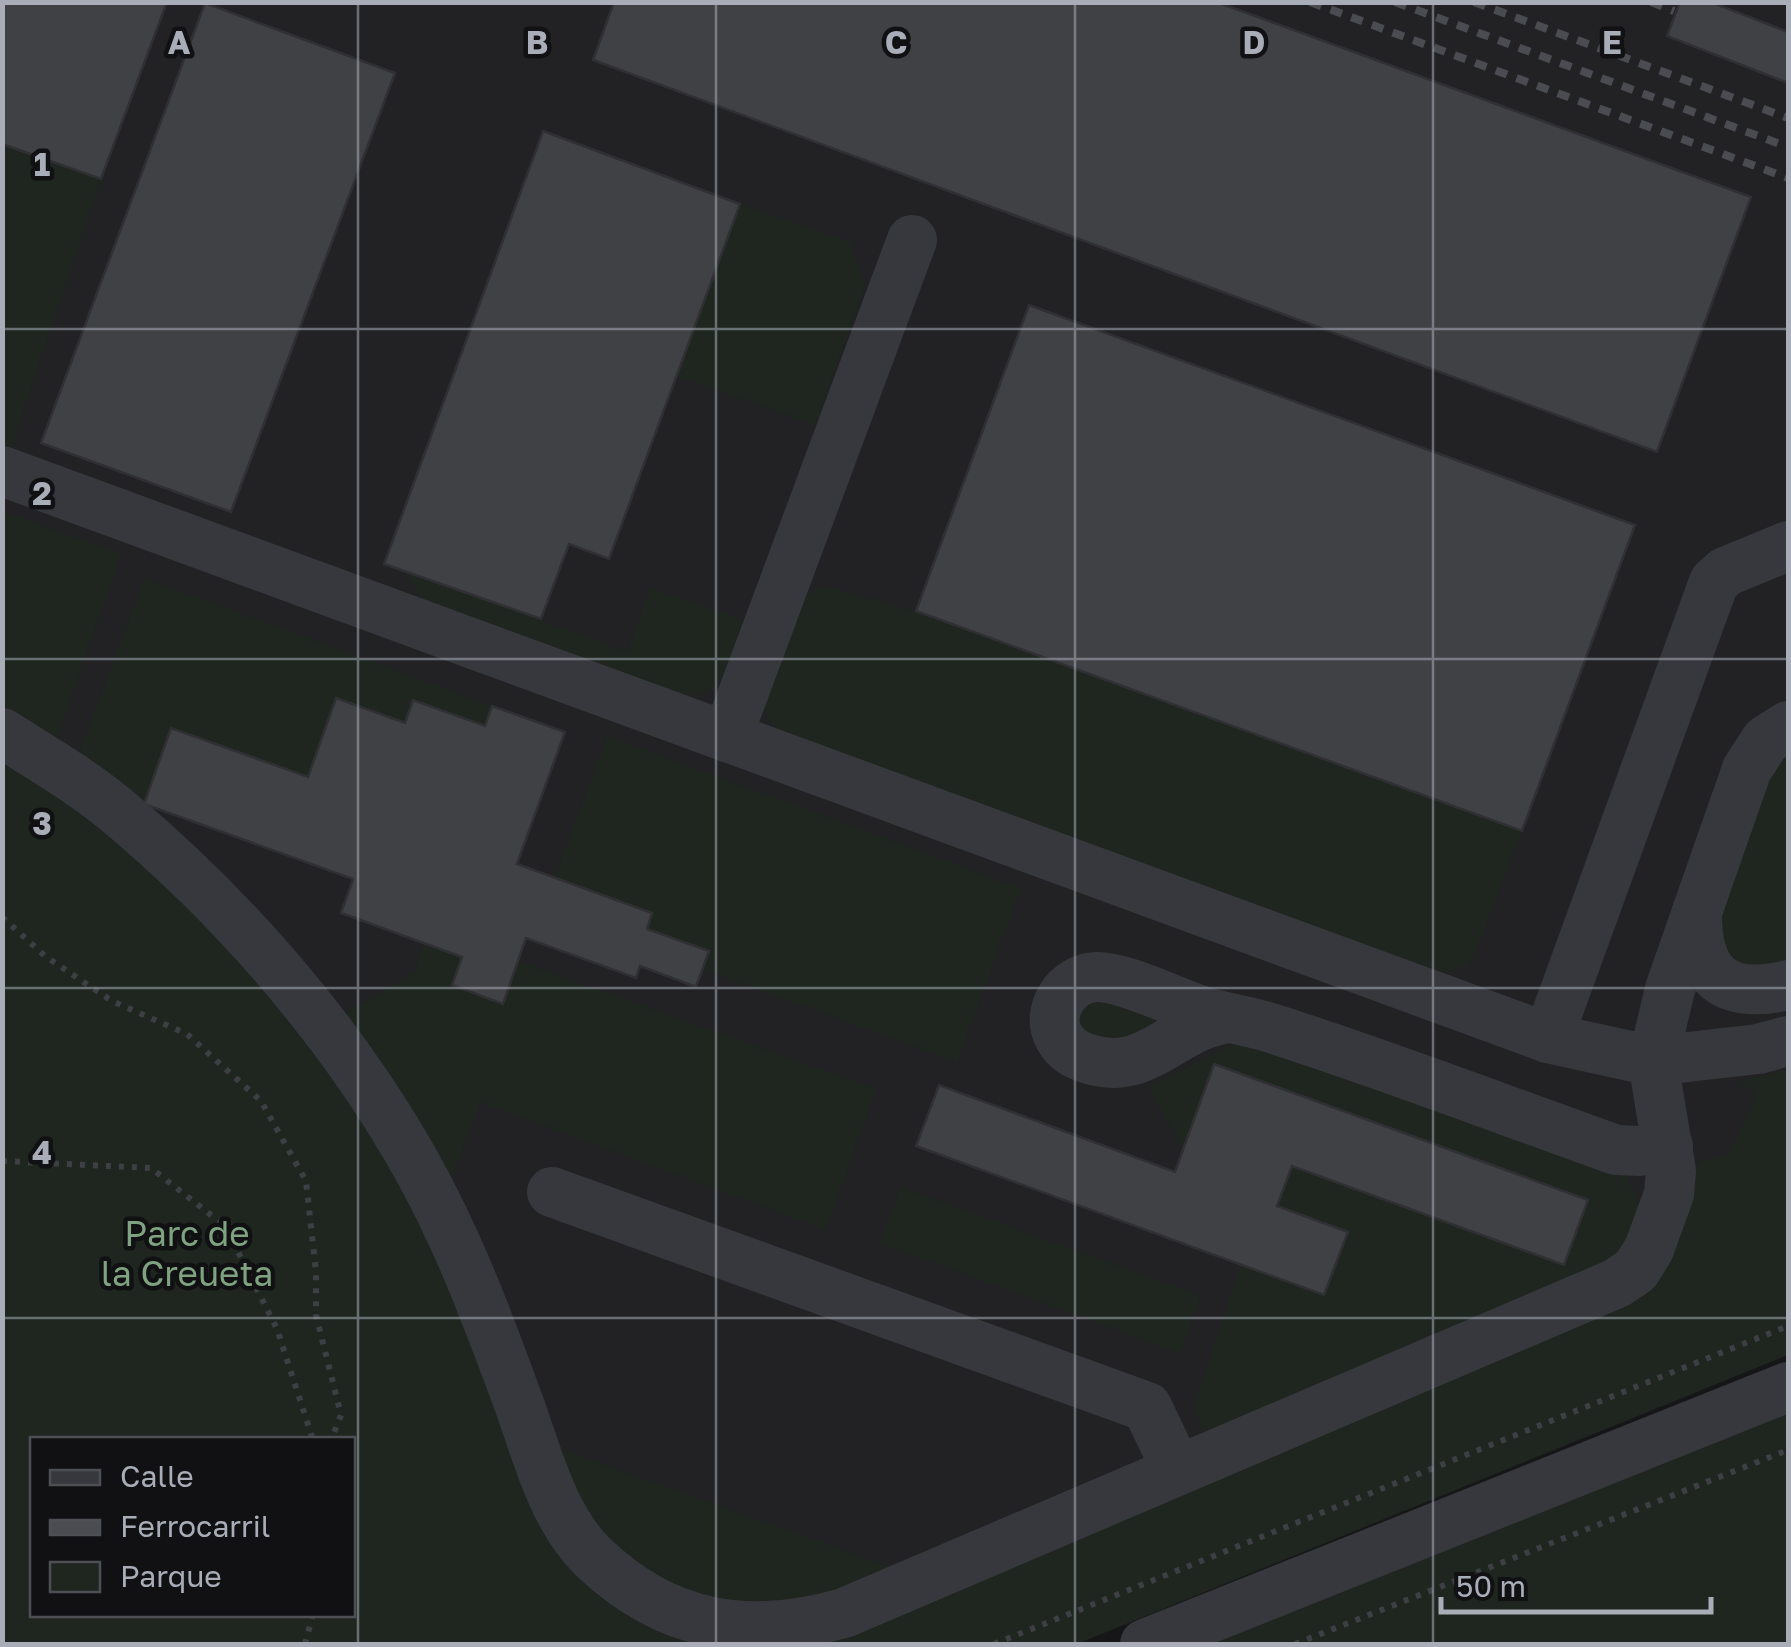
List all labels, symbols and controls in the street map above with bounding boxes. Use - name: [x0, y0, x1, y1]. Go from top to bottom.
- text: A: [168, 23, 191, 61]
- text: B: [526, 23, 548, 61]
- text: C: [885, 23, 907, 61]
- text: D: [1243, 23, 1265, 61]
- text: E: [1602, 23, 1622, 61]
- text: 1: [34, 145, 50, 183]
- text: 2: [32, 474, 52, 512]
- text: 3: [32, 804, 52, 842]
- text: 4: [32, 1133, 52, 1171]
- park label: Parc de la Creueta: [101, 1212, 273, 1294]
- legend: [30, 1437, 355, 1617]
- text: Calle: [120, 1458, 194, 1494]
- text: Ferrocarril: [120, 1508, 270, 1544]
- scale bar: [1441, 1552, 1711, 1614]
- text: Parque: [120, 1558, 222, 1594]
- text: 50 m: [1456, 1568, 1526, 1604]

